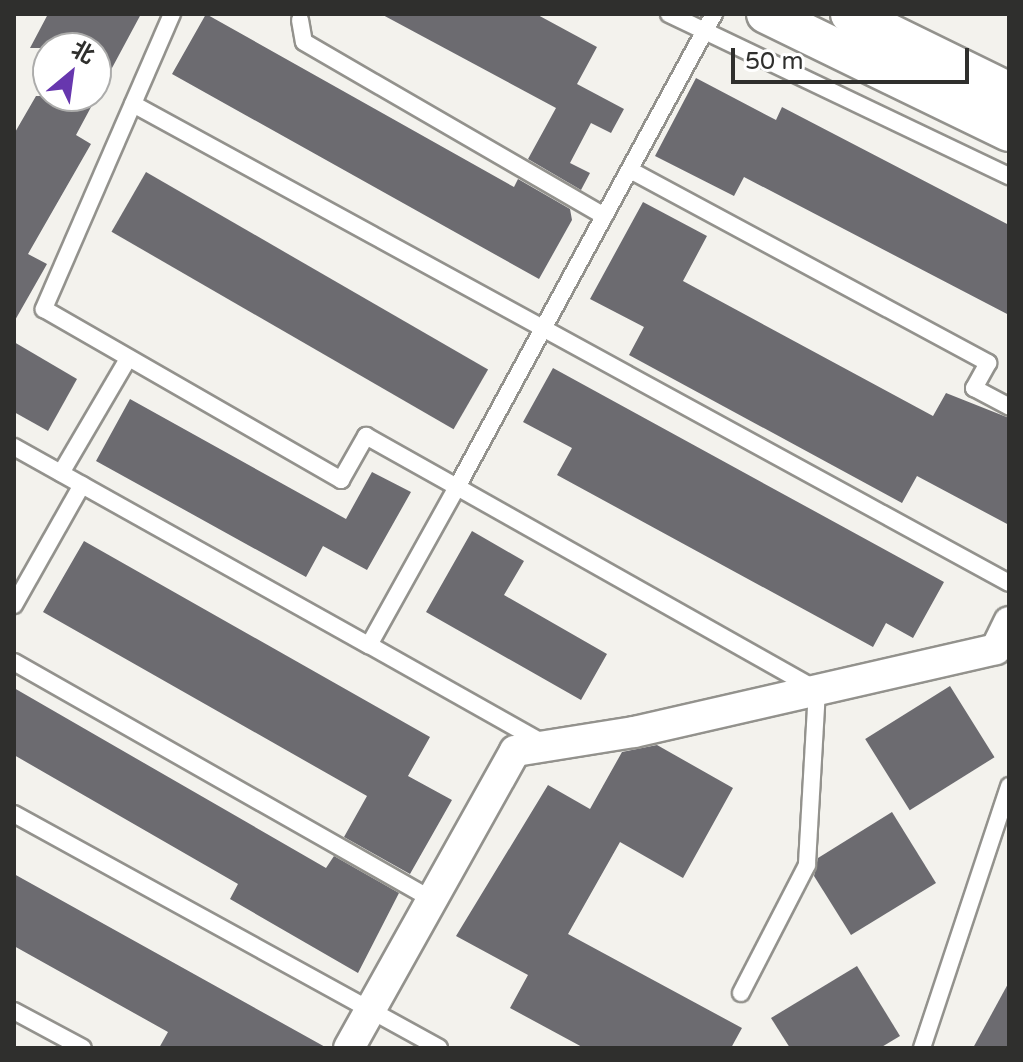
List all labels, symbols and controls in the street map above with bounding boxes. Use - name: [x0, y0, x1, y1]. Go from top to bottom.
- north arrow: [32, 32, 112, 112]
- scale bar: [735, 32, 973, 82]
- text: 北: [67, 36, 99, 69]
- text: 50 m: [745, 47, 803, 76]

